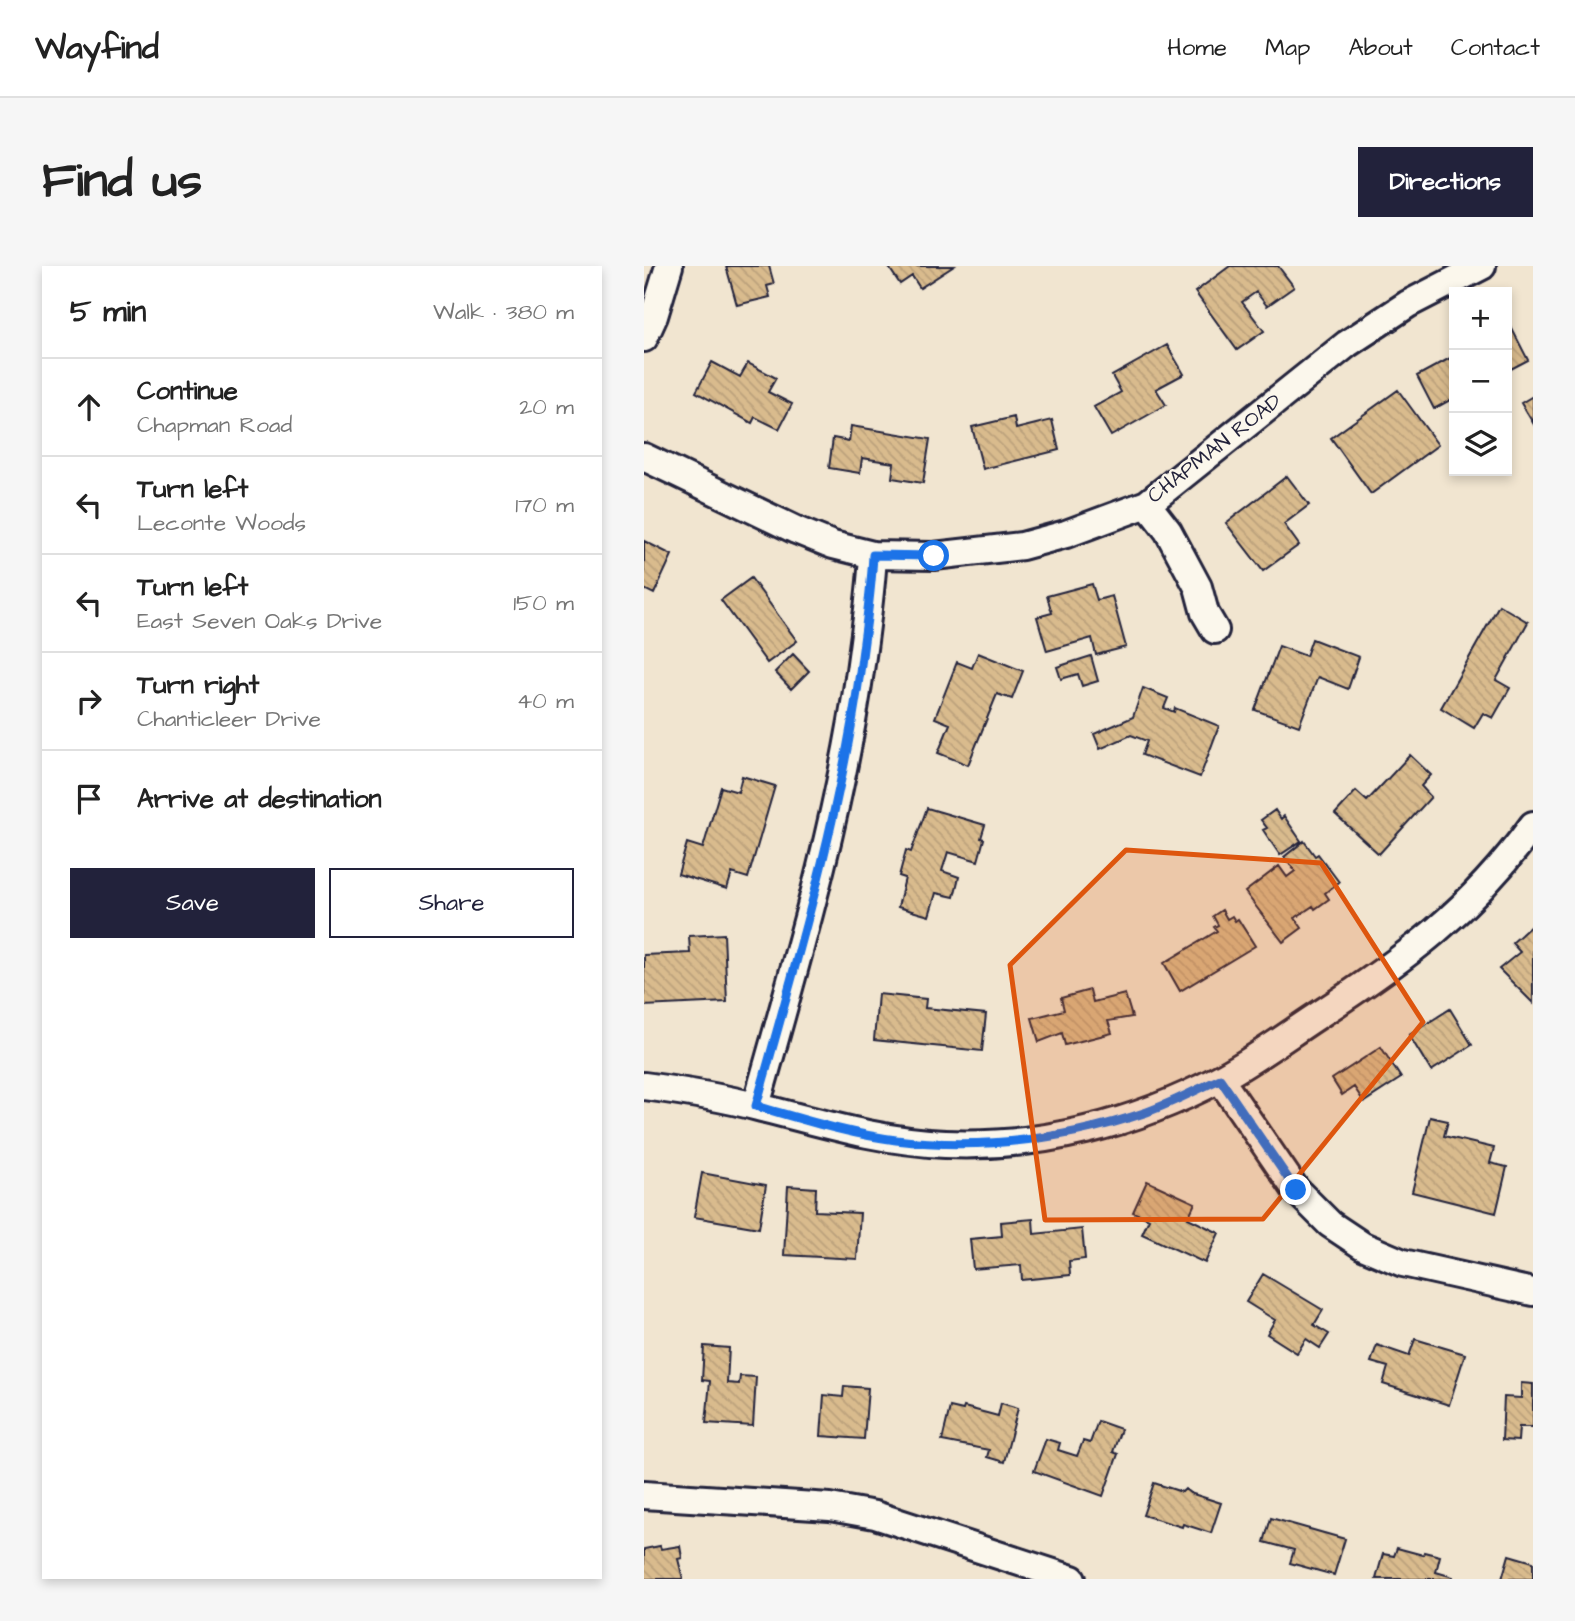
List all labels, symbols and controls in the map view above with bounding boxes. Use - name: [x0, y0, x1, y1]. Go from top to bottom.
- text: Wayfind: [35, 25, 159, 71]
- text: Home: [1167, 31, 1227, 65]
- text: Map: [1265, 31, 1310, 65]
- text: About: [1348, 31, 1413, 65]
- text: Contact: [1451, 31, 1540, 65]
- button: Directions: [1358, 147, 1533, 217]
- text: Find us: [42, 148, 202, 216]
- map controls: [1449, 287, 1512, 476]
- button: +: [1449, 287, 1512, 350]
- text: 5 min: [70, 291, 146, 333]
- text: Walk · 380 m: [433, 296, 574, 328]
- button: −: [1449, 350, 1512, 413]
- text: Continue: [137, 373, 238, 409]
- street label: CHAPMAN ROAD: [1141, 387, 1288, 510]
- icon: ahead: [70, 388, 108, 426]
- text: 20 m: [519, 391, 574, 423]
- text: Chapman Road: [137, 409, 292, 441]
- button: layers: [1449, 413, 1512, 476]
- text: Turn left: [137, 471, 248, 507]
- icon: left: [70, 486, 108, 524]
- text: 170 m: [515, 489, 574, 521]
- text: Leconte Woods: [137, 507, 306, 539]
- route start: [918, 540, 949, 571]
- text: Turn left: [137, 569, 248, 605]
- icon: left: [70, 584, 108, 622]
- text: 150 m: [513, 587, 574, 619]
- text: East Seven Oaks Drive: [137, 605, 382, 637]
- text: Turn right: [137, 667, 259, 703]
- icon: right: [70, 682, 108, 720]
- text: 40 m: [517, 685, 574, 717]
- text: Chanticleer Drive: [137, 703, 321, 735]
- icon: arrive: [70, 780, 108, 818]
- text: Arrive at destination: [137, 781, 382, 817]
- button: Save: [70, 868, 315, 938]
- button: Share: [329, 868, 574, 938]
- route end: [1280, 1174, 1311, 1205]

